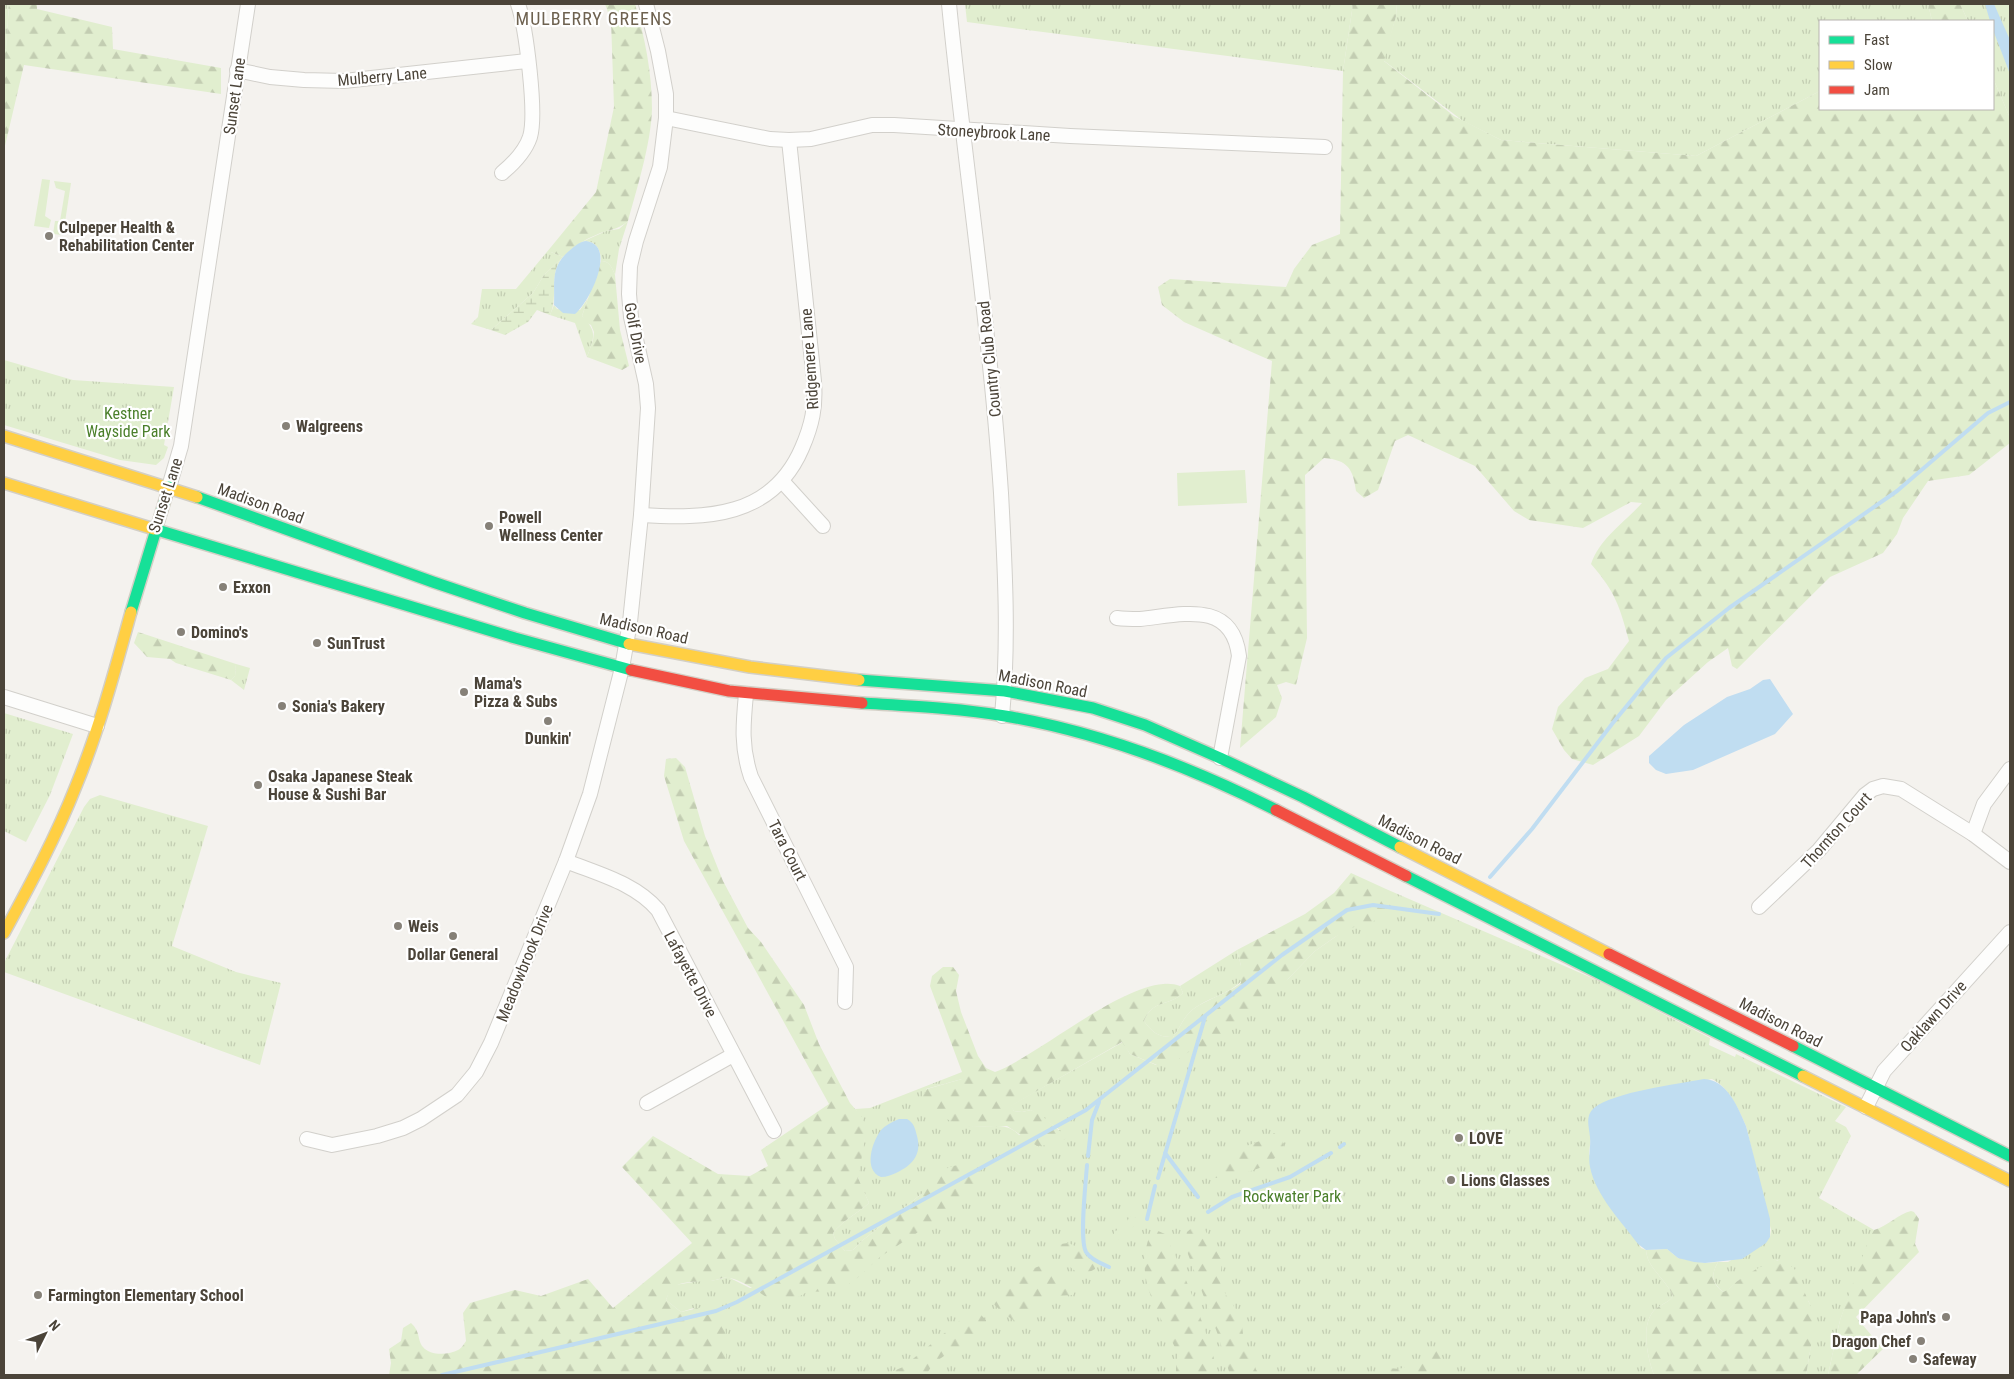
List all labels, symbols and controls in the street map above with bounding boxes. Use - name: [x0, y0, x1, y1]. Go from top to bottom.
- district label: MULBERRY GREENS: [516, 8, 672, 29]
- legend: [1819, 20, 1994, 110]
- text: Fast: [1864, 31, 1889, 49]
- street label: Sunset Lane: [220, 56, 249, 136]
- text: Slow: [1864, 56, 1893, 74]
- street label: Mulberry Lane: [337, 63, 428, 90]
- text: Jam: [1864, 81, 1890, 99]
- street label: Stoneybrook Lane: [937, 120, 1051, 145]
- place label: Culpeper Health & Rehabilitation Center: [59, 218, 194, 255]
- marker: Culpeper Health & Rehabilitation Center: [43, 230, 55, 242]
- street label: Country Club Road: [974, 300, 1005, 418]
- street label: Golf Drive: [620, 301, 651, 365]
- street label: Ridgemere Lane: [796, 308, 823, 410]
- park label: Kestner Wayside Park: [86, 404, 171, 441]
- place label: Walgreens: [296, 417, 363, 436]
- marker: Walgreens: [280, 420, 292, 432]
- street label: Sunset Lane: [144, 455, 186, 535]
- street label: Madison Road: [215, 479, 306, 528]
- place label: Powell Wellness Center: [499, 508, 603, 545]
- marker: Powell Wellness Center: [483, 520, 495, 532]
- place label: Exxon: [233, 578, 271, 597]
- marker: Exxon: [217, 581, 229, 593]
- street label: Madison Road: [598, 609, 690, 648]
- place label: Domino's: [191, 623, 248, 642]
- marker: Domino's: [175, 626, 187, 638]
- place label: SunTrust: [327, 634, 385, 653]
- marker: SunTrust: [311, 637, 323, 649]
- street label: Madison Road: [997, 666, 1089, 701]
- place label: Mama's Pizza & Subs: [474, 674, 557, 711]
- marker: Mama's Pizza & Subs: [458, 686, 470, 698]
- place label: Sonia's Bakery: [292, 697, 385, 716]
- marker: Sonia's Bakery: [276, 700, 288, 712]
- marker: Dunkin': [542, 715, 554, 727]
- place label: Dunkin': [525, 729, 572, 748]
- place label: Osaka Japanese Steak House & Sushi Bar: [268, 767, 413, 804]
- marker: Osaka Japanese Steak House & Sushi Bar: [252, 779, 264, 791]
- street label: Thornton Court: [1797, 788, 1876, 872]
- street label: Madison Road: [1375, 810, 1464, 868]
- street label: Tara Court: [764, 817, 811, 884]
- street label: Meadowbrook Drive: [492, 902, 557, 1025]
- place label: Weis: [408, 917, 439, 936]
- marker: Weis: [392, 920, 404, 932]
- street label: Lafayette Drive: [660, 928, 721, 1020]
- marker: Dollar General: [447, 930, 459, 942]
- place label: Dollar General: [408, 945, 498, 964]
- street label: Oaklawn Drive: [1896, 977, 1970, 1056]
- street label: Madison Road: [1736, 993, 1825, 1051]
- place label: LOVE: [1469, 1129, 1503, 1148]
- marker: LOVE: [1453, 1132, 1465, 1144]
- place label: Lions Glasses: [1461, 1171, 1550, 1190]
- marker: Lions Glasses: [1445, 1174, 1457, 1186]
- park label: Rockwater Park: [1243, 1187, 1342, 1206]
- place label: Farmington Elementary School: [48, 1286, 244, 1305]
- marker: Farmington Elementary School: [32, 1289, 44, 1301]
- place label: Papa John's: [1860, 1308, 1936, 1327]
- north arrow: [20, 1309, 70, 1359]
- marker: Papa John's: [1940, 1311, 1952, 1323]
- text: N: [46, 1317, 63, 1334]
- place label: Dragon Chef: [1832, 1332, 1912, 1351]
- marker: Dragon Chef: [1915, 1335, 1927, 1347]
- place label: Safeway: [1923, 1350, 1977, 1369]
- marker: Safeway: [1907, 1353, 1919, 1365]

